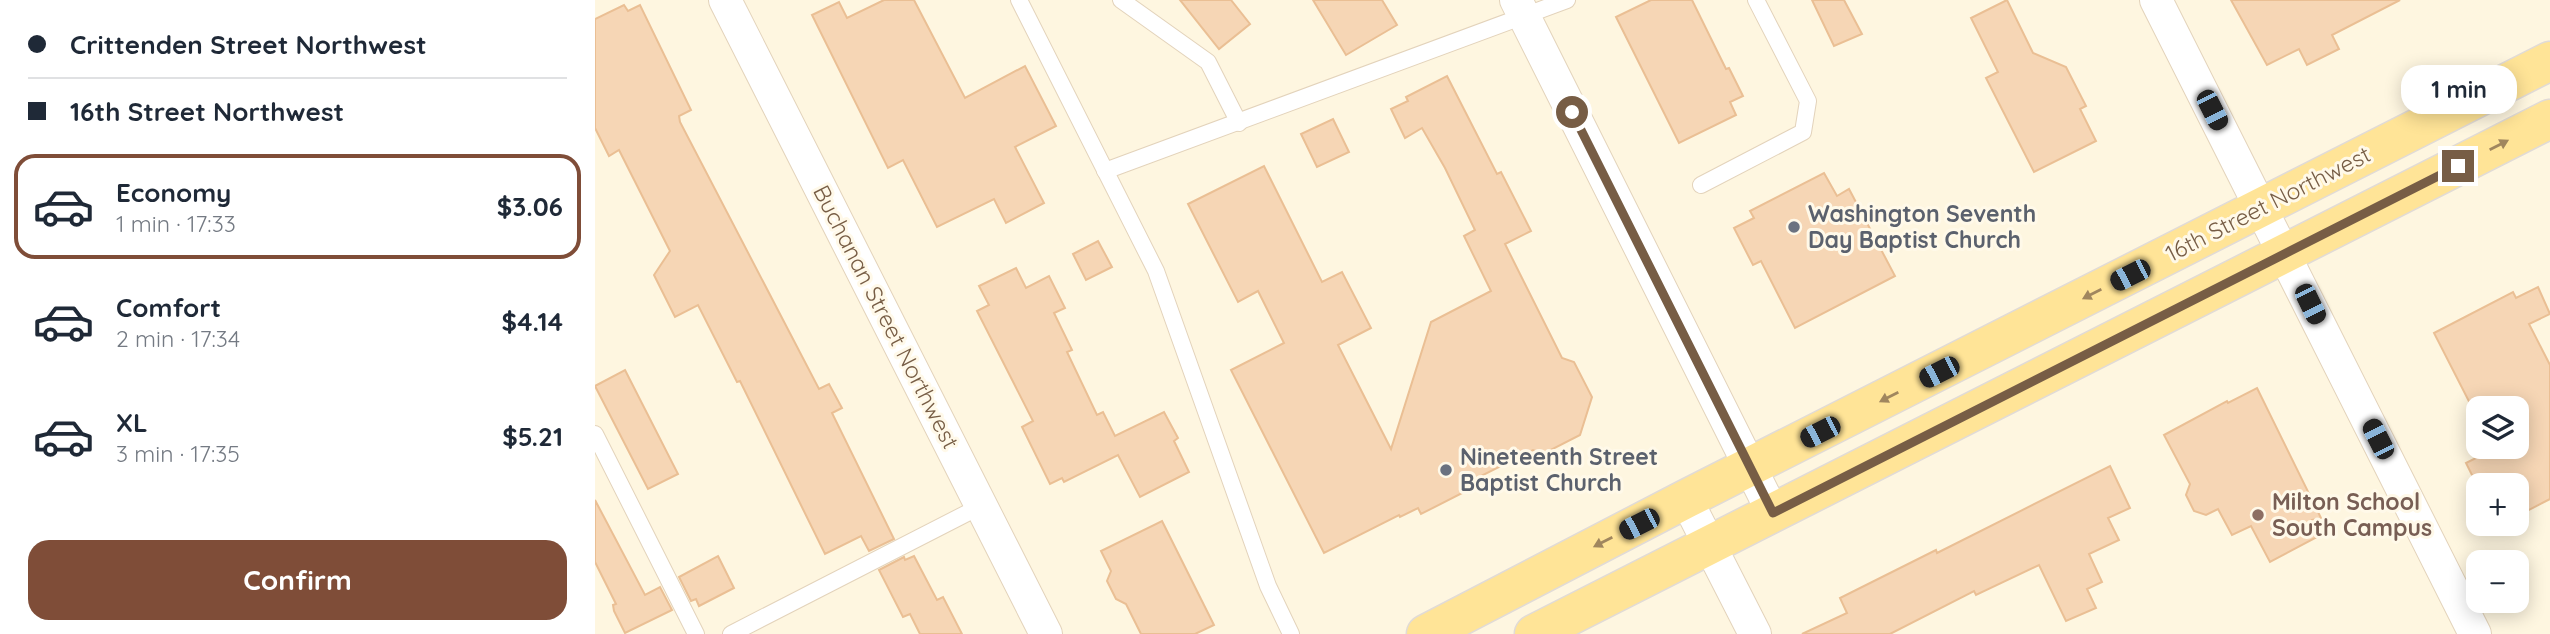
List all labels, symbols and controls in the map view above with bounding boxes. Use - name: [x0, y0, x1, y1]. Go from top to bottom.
- text: Crittenden Street Northwest: [70, 28, 427, 61]
- callout: 1 min: [2400, 64, 2516, 114]
- text: 1 min: [2431, 75, 2487, 104]
- car: [2194, 87, 2231, 133]
- text: 16th Street Northwest: [70, 95, 344, 128]
- route start: [1556, 96, 1588, 128]
- street label: 16th Street Northwest: [2160, 139, 2375, 268]
- one-way arrow: [2489, 139, 2509, 150]
- route end: [2442, 150, 2474, 182]
- icon: car: [32, 175, 95, 238]
- text: Economy: [116, 176, 231, 209]
- street label: Buchanan Street Northwest: [807, 180, 966, 454]
- text: $3.06: [497, 190, 563, 223]
- place label: Washington Seventh Day Baptist Church: [1808, 199, 2036, 254]
- text: 1 min · 17:33: [116, 209, 236, 238]
- marker: Washington Seventh Day Baptist Church: [1786, 219, 1802, 235]
- car: [2107, 256, 2154, 294]
- car: [2292, 281, 2329, 327]
- one-way arrow: [2082, 289, 2102, 300]
- icon: car: [32, 290, 95, 353]
- text: Comfort: [116, 291, 221, 324]
- text: $4.14: [502, 305, 563, 338]
- text: 2 min · 17:34: [116, 324, 240, 353]
- car: [1916, 353, 1963, 391]
- one-way arrow: [1879, 391, 1899, 403]
- map controls: [2466, 396, 2529, 613]
- button: layers: [2466, 396, 2529, 459]
- icon: car: [32, 405, 95, 468]
- text: XL: [116, 406, 148, 439]
- car: [1797, 413, 1844, 451]
- car: [2360, 416, 2397, 462]
- text: $5.21: [502, 420, 563, 453]
- text: 3 min · 17:35: [116, 439, 240, 468]
- place label: Nineteenth Street Baptist Church: [1460, 442, 1658, 497]
- marker: Nineteenth Street Baptist Church: [1438, 462, 1454, 478]
- button: +: [2466, 473, 2529, 536]
- place label: Milton School South Campus: [2272, 487, 2432, 542]
- car: [1616, 505, 1663, 543]
- marker: Milton School South Campus: [2250, 507, 2266, 523]
- one-way arrow: [1593, 536, 1613, 548]
- button: Confirm: [28, 540, 567, 620]
- button: −: [2466, 550, 2529, 613]

